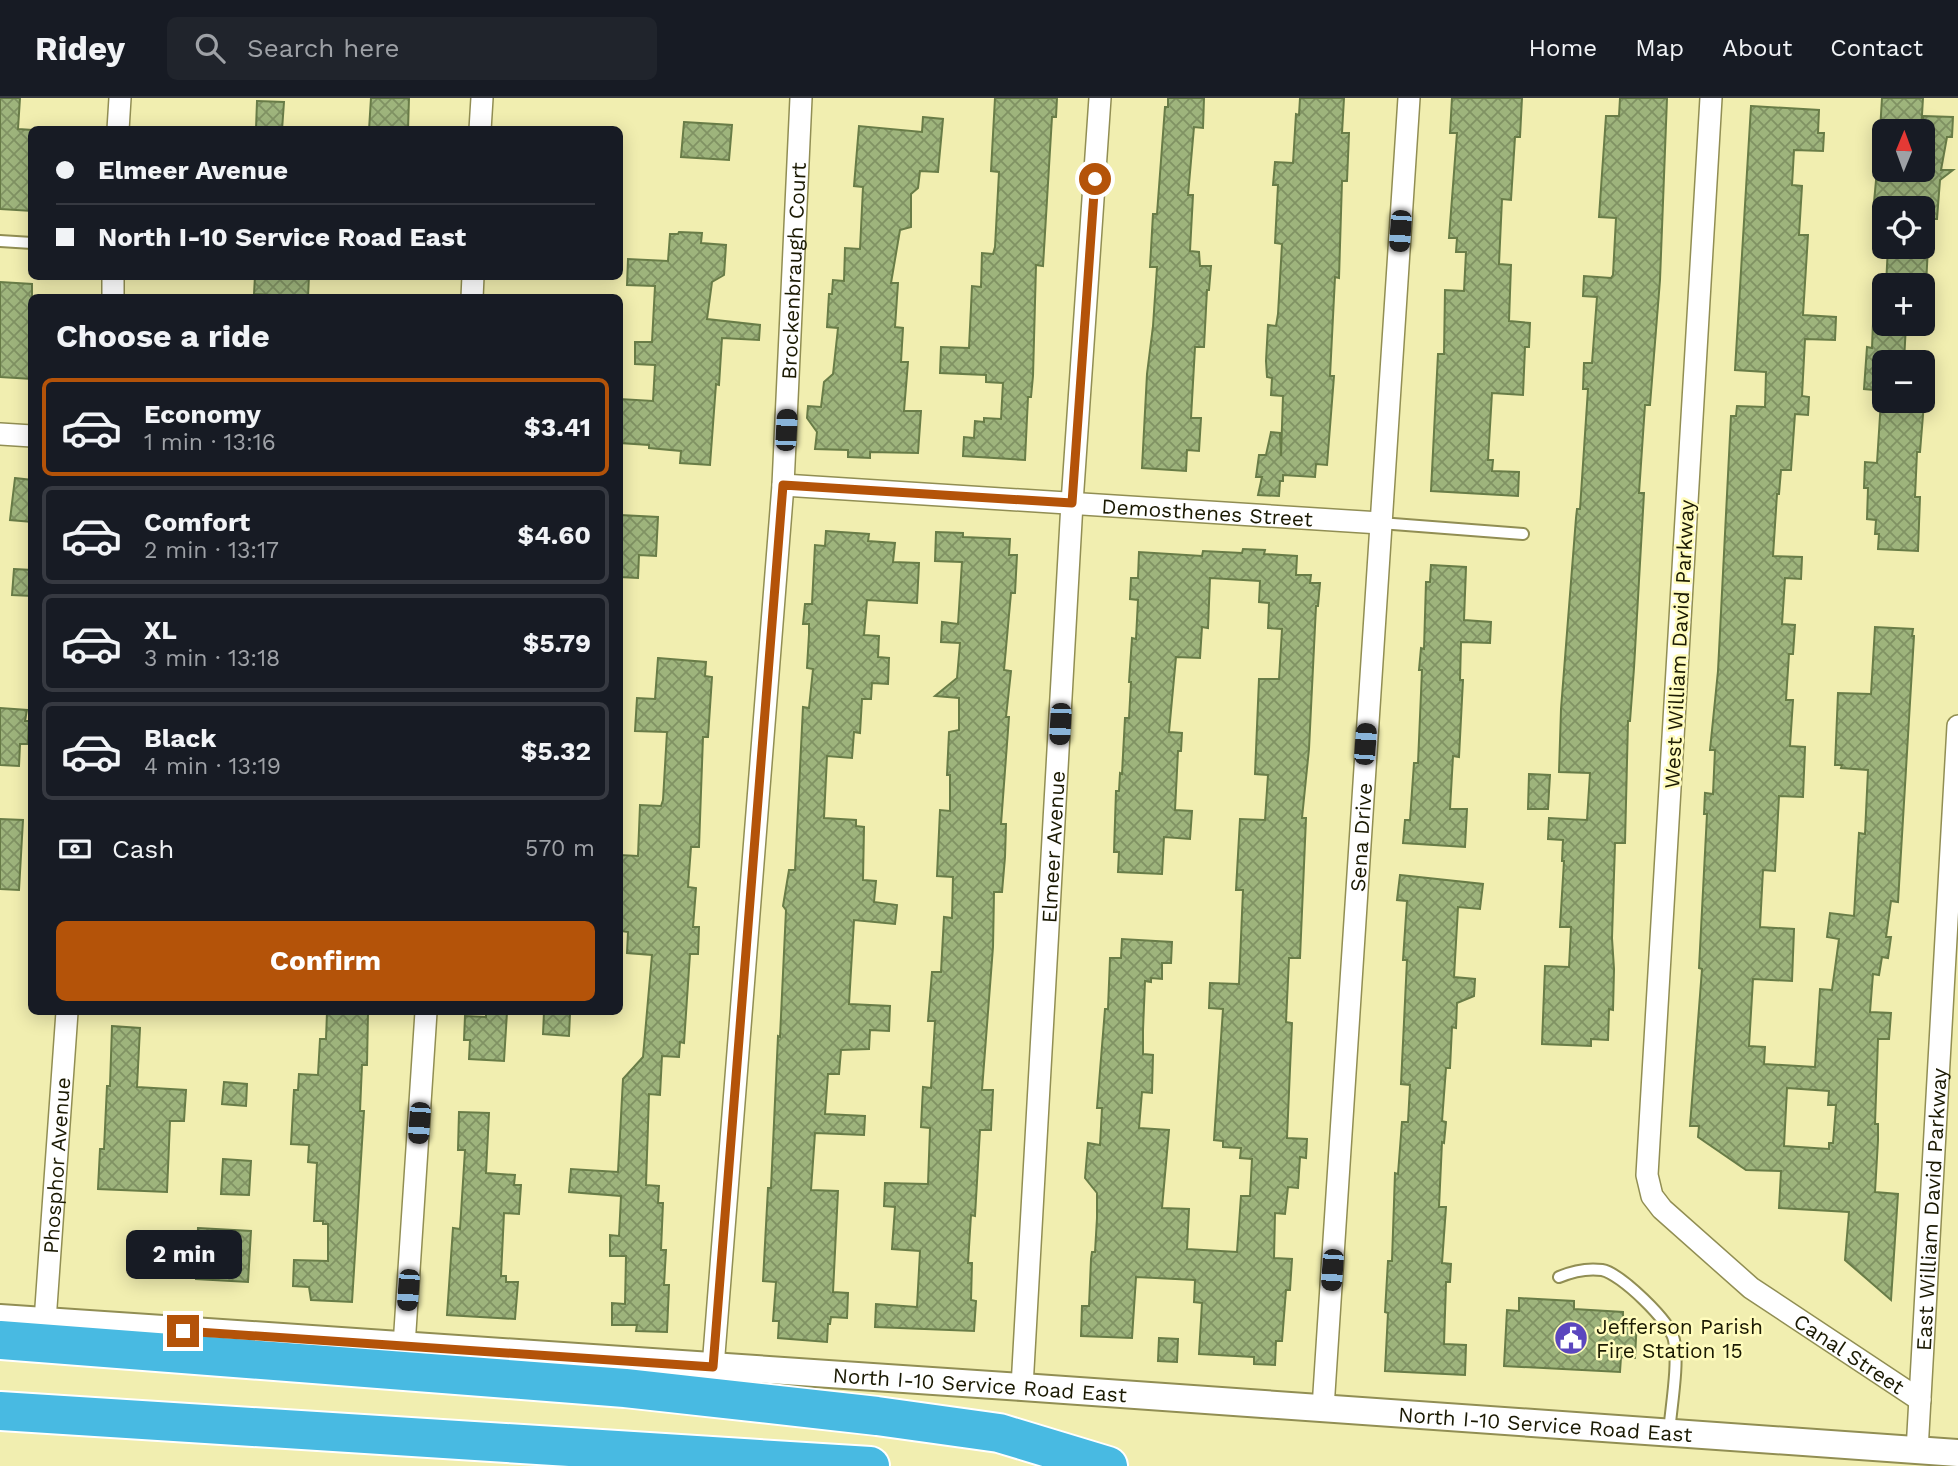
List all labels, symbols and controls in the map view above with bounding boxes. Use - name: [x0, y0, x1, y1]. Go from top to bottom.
- search box: [167, 17, 657, 80]
- text: Ridey: [35, 29, 125, 68]
- icon: search: [191, 29, 229, 67]
- text: Search here: [247, 33, 399, 63]
- text: Home: [1529, 34, 1597, 62]
- text: Map: [1635, 34, 1684, 62]
- text: About: [1722, 34, 1792, 62]
- text: Contact: [1830, 34, 1923, 62]
- north arrow: [1872, 119, 1936, 182]
- map controls: [1872, 119, 1935, 413]
- text: Elmeer Avenue: [98, 155, 288, 185]
- street label: Brockenbraugh Court: [775, 162, 810, 380]
- route start: [1079, 163, 1111, 195]
- button: locate: [1872, 196, 1935, 259]
- car: [1389, 209, 1412, 253]
- text: North I-10 Service Road East: [98, 222, 466, 252]
- button: +: [1872, 273, 1935, 336]
- text: Choose a ride: [56, 317, 270, 355]
- button: −: [1872, 350, 1935, 413]
- icon: car: [60, 396, 123, 459]
- text: Economy: [144, 399, 261, 429]
- car: [775, 408, 798, 452]
- text: $3.41: [524, 412, 591, 442]
- text: 1 min · 13:16: [144, 429, 276, 456]
- street label: Demosthenes Street: [1101, 493, 1314, 531]
- street label: West William David Parkway: [1659, 499, 1699, 789]
- icon: car: [60, 504, 123, 567]
- text: Comfort: [144, 507, 250, 537]
- text: $4.60: [518, 520, 591, 550]
- text: 2 min · 13:17: [144, 537, 279, 564]
- icon: car: [60, 612, 123, 675]
- text: XL: [144, 615, 177, 645]
- text: $5.79: [523, 628, 591, 658]
- text: 3 min · 13:18: [144, 645, 280, 672]
- car: [1049, 702, 1072, 746]
- icon: car: [60, 720, 123, 783]
- car: [1354, 722, 1377, 766]
- text: Black: [144, 723, 216, 753]
- text: $5.32: [521, 736, 591, 766]
- text: 4 min · 13:19: [144, 753, 281, 780]
- street label: Elmeer Avenue: [1036, 770, 1069, 924]
- street label: Sena Drive: [1344, 782, 1377, 893]
- icon: cash: [56, 830, 94, 868]
- text: Cash: [112, 834, 174, 864]
- text: 570 m: [525, 835, 595, 862]
- button: Confirm: [56, 921, 595, 1001]
- street label: East William David Parkway: [1910, 1067, 1951, 1352]
- street label: Phosphor Avenue: [37, 1076, 75, 1255]
- car: [408, 1101, 431, 1145]
- callout: 2 min: [125, 1230, 241, 1278]
- text: 2 min: [153, 1241, 215, 1268]
- car: [1321, 1248, 1344, 1292]
- car: [397, 1268, 420, 1312]
- street label: Canal Street: [1789, 1308, 1910, 1399]
- place label: Jefferson Parish Fire Station 15: [1596, 1314, 1763, 1363]
- route end: [167, 1315, 199, 1347]
- public building icon: Jefferson Parish Fire Station 15: [1552, 1319, 1590, 1357]
- street label: North I-10 Service Road East: [832, 1362, 1128, 1407]
- street label: North I-10 Service Road East: [1398, 1401, 1693, 1447]

